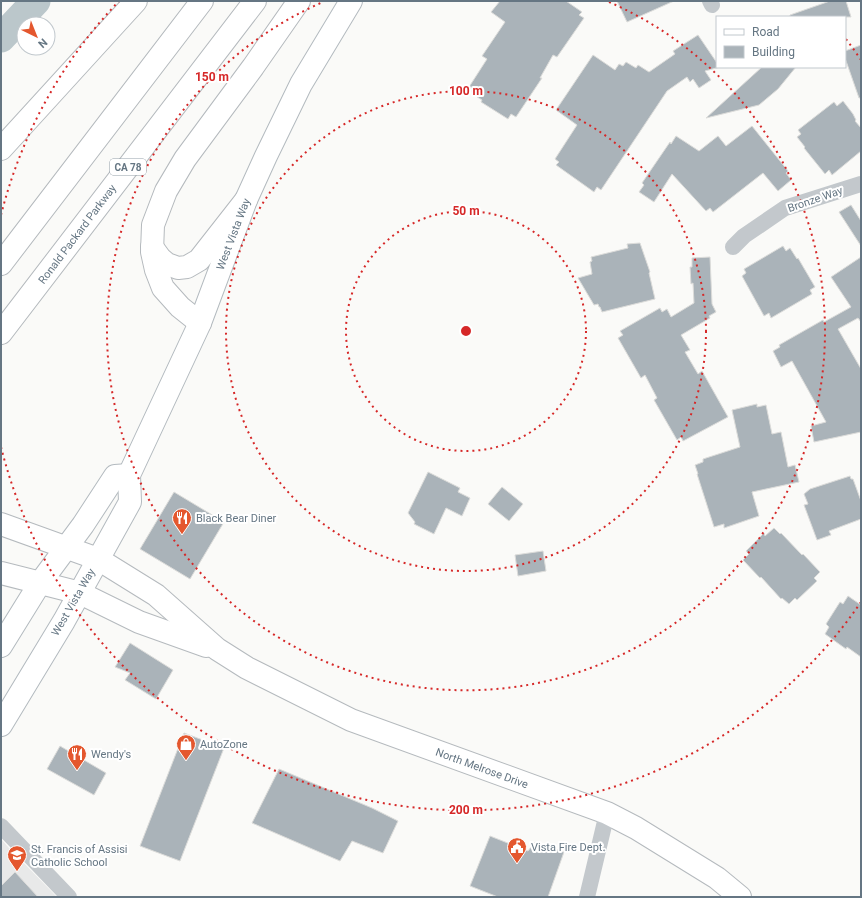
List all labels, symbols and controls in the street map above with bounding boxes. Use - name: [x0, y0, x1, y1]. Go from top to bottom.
- north arrow: [16, 16, 56, 56]
- legend: [716, 16, 846, 68]
- text: Road: [752, 25, 780, 39]
- text: N: [35, 36, 50, 51]
- text: Building: [752, 45, 795, 59]
- text: 150 m: [195, 70, 229, 84]
- text: 100 m: [449, 84, 483, 98]
- road number: CA 78: [110, 159, 146, 175]
- street label: Ronald Packard Parkway: [36, 181, 119, 287]
- street label: Bronze Way: [786, 184, 845, 215]
- street label: West Vista Way: [214, 196, 253, 272]
- text: 50 m: [452, 204, 480, 218]
- centre of rings: [459, 324, 473, 338]
- restaurant icon: Black Bear Diner: [171, 507, 193, 535]
- place label: Black Bear Diner: [196, 512, 277, 525]
- street label: West Vista Way: [49, 565, 98, 638]
- shop icon: AutoZone: [175, 733, 197, 761]
- place label: AutoZone: [200, 738, 248, 751]
- restaurant icon: Wendy's: [66, 743, 88, 771]
- street label: North Melrose Drive: [434, 746, 530, 791]
- place label: Wendy's: [91, 748, 131, 761]
- text: 200 m: [449, 803, 483, 817]
- public building icon: Vista Fire Dept.: [506, 836, 528, 864]
- place label: Vista Fire Dept.: [531, 841, 605, 854]
- place label: St. Francis of Assisi Catholic School: [31, 843, 128, 869]
- school or university icon: St. Francis of Assisi Catholic School: [6, 844, 28, 872]

